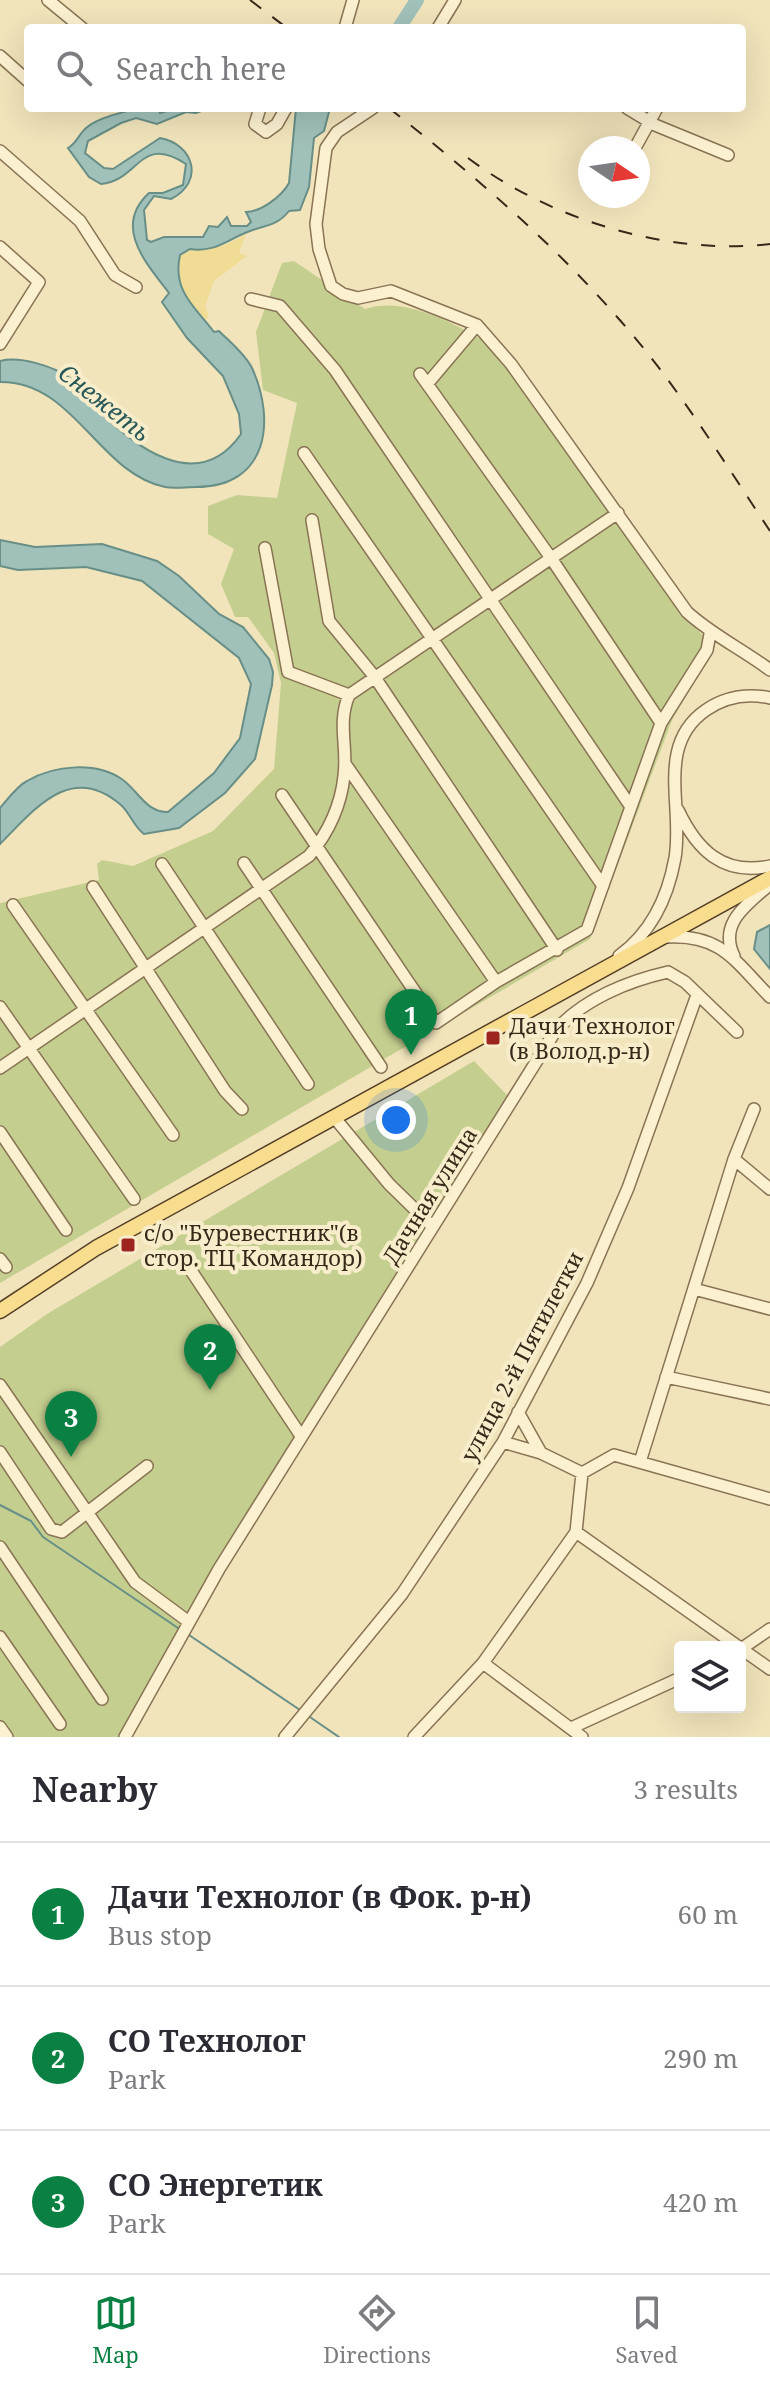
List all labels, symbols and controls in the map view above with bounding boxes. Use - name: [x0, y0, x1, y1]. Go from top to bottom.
- search box: [24, 24, 746, 112]
- icon: search: [52, 46, 96, 90]
- text: Search here: [116, 48, 286, 89]
- north arrow: [578, 136, 650, 208]
- water label: Снежеть: [52, 356, 158, 448]
- pin: 1: [385, 989, 437, 1055]
- place label: Дачи Технолог (в Волод.р-н): [509, 1010, 675, 1065]
- marker: Дачи Технолог (в Волод.р-н): [484, 1029, 502, 1047]
- your location: [376, 1100, 416, 1140]
- street label: Дачная улица: [375, 1121, 483, 1269]
- place label: с/о "Буревестник"(в стор. ТЦ Командор): [144, 1217, 363, 1272]
- marker: с/о "Буревестник"(в стор. ТЦ Командор): [119, 1236, 137, 1254]
- street label: улица 2-й Пятилетки: [453, 1245, 589, 1467]
- pin: 2: [184, 1324, 236, 1390]
- pin: 3: [45, 1391, 97, 1457]
- map controls: [674, 1641, 746, 1713]
- button: layers: [674, 1641, 746, 1713]
- text: Nearby: [32, 1766, 158, 1812]
- text: 3 results: [633, 1771, 738, 1807]
- text: Дачи Технолог (в Фок. р-н): [108, 1876, 532, 1917]
- text: 1: [51, 1896, 65, 1932]
- text: 60 m: [678, 1896, 738, 1932]
- text: Bus stop: [108, 1917, 212, 1953]
- text: СО Технолог: [108, 2020, 306, 2061]
- text: 2: [51, 2040, 65, 2076]
- text: 290 m: [663, 2040, 738, 2076]
- text: Park: [108, 2061, 166, 2097]
- text: СО Энергетик: [108, 2164, 323, 2205]
- text: 3: [51, 2184, 65, 2220]
- text: 420 m: [663, 2184, 738, 2220]
- text: Park: [108, 2205, 166, 2241]
- tab: Map: [92, 2291, 139, 2369]
- tab: Directions: [323, 2291, 431, 2369]
- tab: Saved: [615, 2291, 678, 2369]

